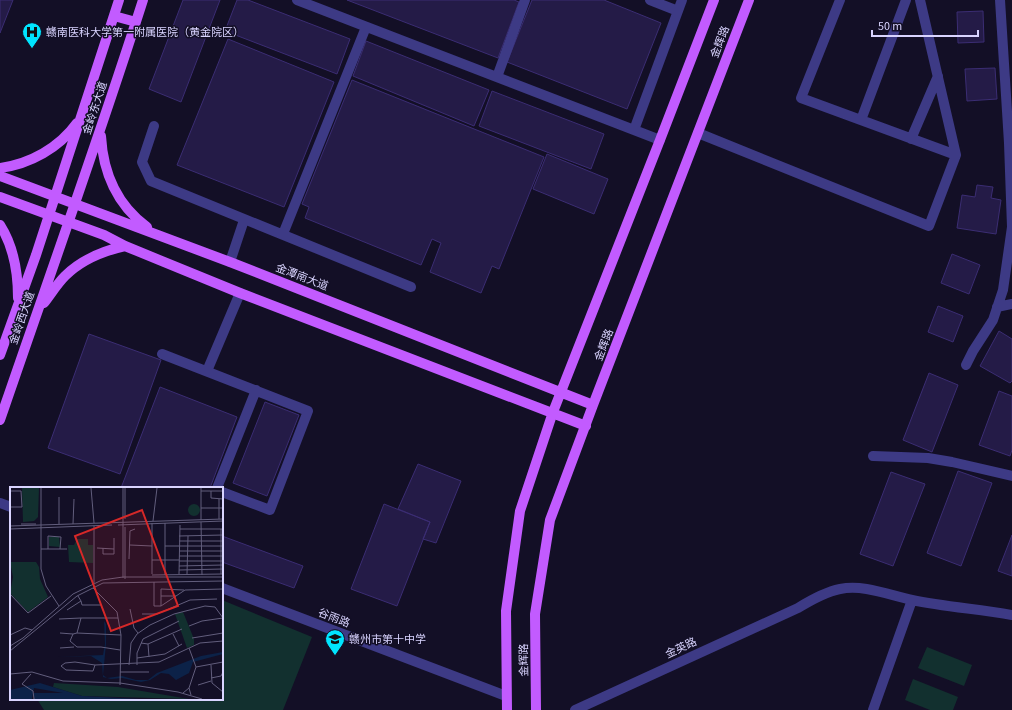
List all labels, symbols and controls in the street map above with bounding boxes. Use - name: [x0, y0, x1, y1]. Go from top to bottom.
- scale bar: [872, 12, 978, 38]
- text: 50 m: [878, 18, 902, 35]
- hospital icon: 赣南医科大学第一附属医院（黄金院区）: [21, 21, 43, 49]
- street label: 金辉路: [707, 24, 733, 60]
- place label: 赣南医科大学第一附属医院（黄金院区）: [46, 25, 244, 40]
- street label: 金岭东大道: [79, 80, 111, 136]
- street label: 金潭南大道: [274, 260, 330, 294]
- street label: 金岭西大道: [6, 290, 38, 346]
- street label: 金辉路: [591, 327, 617, 363]
- inset map: [10, 487, 223, 700]
- street label: 谷雨路: [316, 605, 352, 631]
- school or university icon: 赣州市第十中学: [324, 628, 346, 656]
- place label: 赣州市第十中学: [349, 632, 426, 647]
- street label: 金英路: [663, 634, 699, 662]
- street label: 金辉路: [516, 643, 532, 677]

